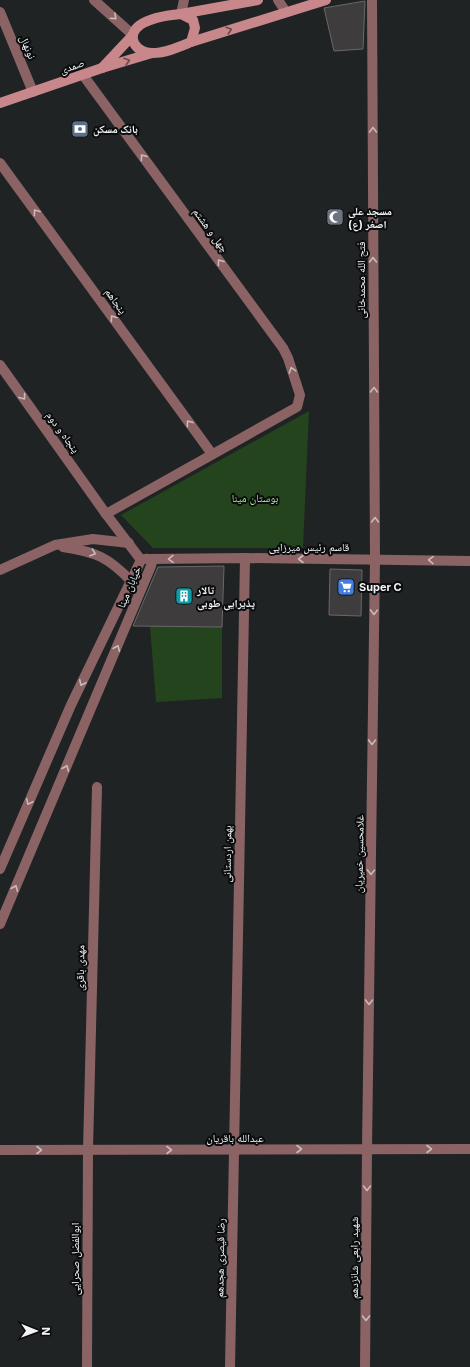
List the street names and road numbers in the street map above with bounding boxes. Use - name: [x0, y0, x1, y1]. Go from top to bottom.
- street label: نونهال: [17, 33, 39, 61]
- street label: صمدی: [58, 55, 86, 77]
- street label: چهل و هشتم: [189, 205, 232, 256]
- street label: فتح الله محمدخانی: [354, 241, 368, 319]
- street label: پنجاهم: [101, 285, 130, 317]
- street label: پنجاه و دوم: [43, 408, 83, 456]
- street label: قاسم رئیس میرزایی: [269, 540, 350, 555]
- street label: خیابان مینا: [114, 564, 144, 610]
- street label: غلامحسین خمیریان: [351, 814, 367, 893]
- street label: بهمن اردستانی: [220, 825, 234, 883]
- street label: مهدی باقری: [73, 945, 87, 991]
- street label: عبدالله باقریان: [206, 1131, 264, 1145]
- street label: شهید رابعی شانزدهم: [347, 1217, 362, 1299]
- street label: رضا قیصری هجدهم: [212, 1218, 229, 1298]
- street label: ابوالفضل صحرایی: [68, 1223, 82, 1295]

